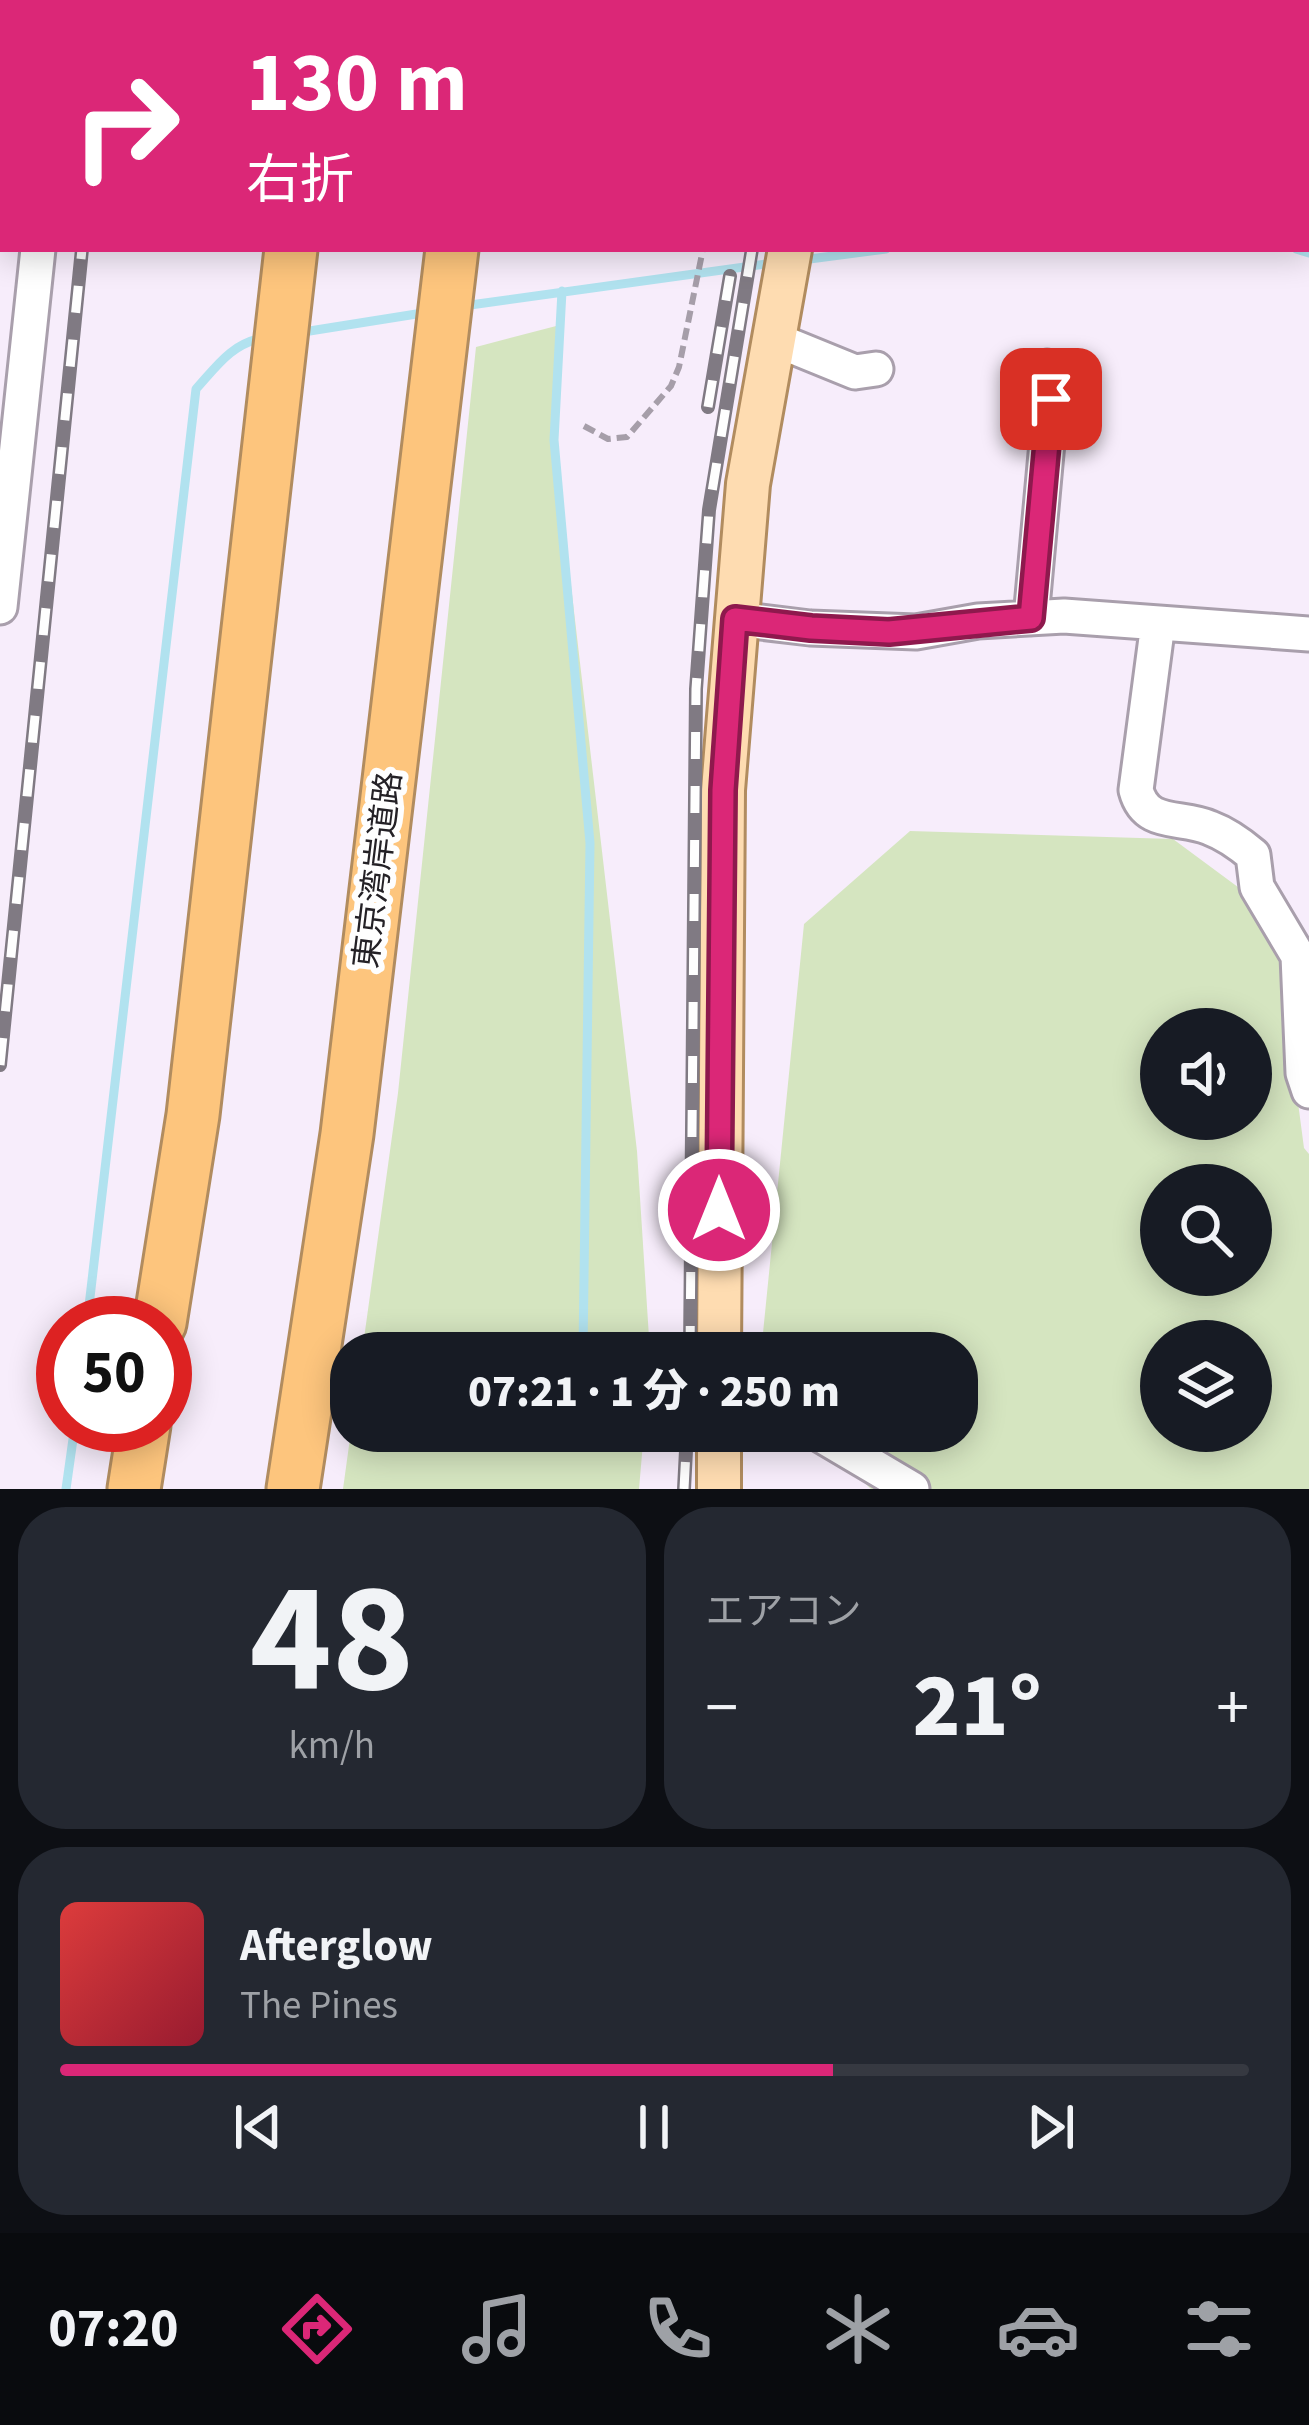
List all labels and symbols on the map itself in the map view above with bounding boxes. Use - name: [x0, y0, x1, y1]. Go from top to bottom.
- pin: [1000, 348, 1102, 450]
- street label: 東京湾岸道路: [343, 769, 413, 971]
- position arrow: [656, 1147, 782, 1273]
- speed limit sign: 50: [36, 1296, 192, 1452]

